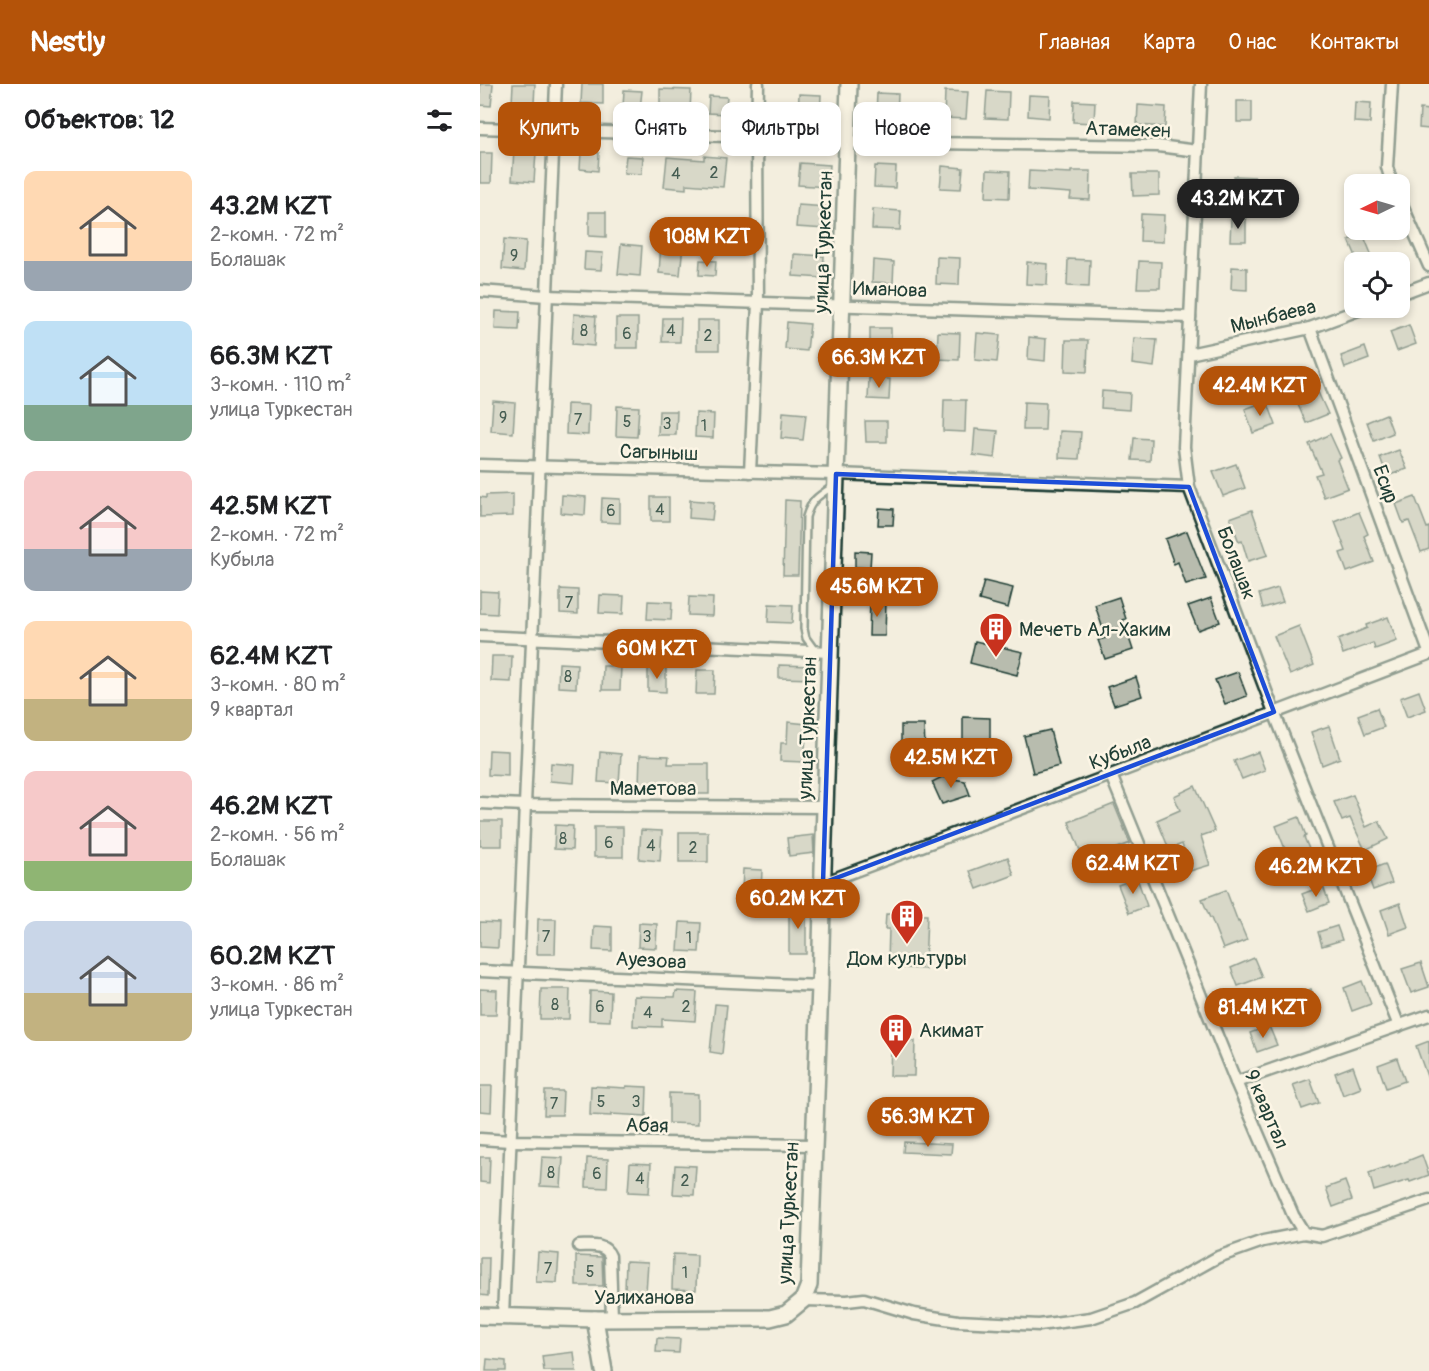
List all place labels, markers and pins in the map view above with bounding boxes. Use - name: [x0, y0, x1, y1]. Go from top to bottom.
- pin: 43.2M KZT: [1169, 179, 1307, 230]
- pin: 108M KZT: [645, 217, 769, 268]
- pin: 66.3M KZT: [810, 338, 948, 389]
- pin: 42.4M KZT: [1191, 366, 1329, 417]
- pin: 45.6M KZT: [808, 567, 946, 618]
- building icon: Мечеть Ал-Хаким: [978, 611, 1014, 658]
- place label: Мечеть Ал-Хаким: [1019, 617, 1171, 642]
- pin: 60M KZT: [602, 629, 712, 680]
- pin: 42.5M KZT: [882, 738, 1020, 789]
- pin: 62.4M KZT: [1064, 844, 1202, 895]
- pin: 46.2M KZT: [1247, 847, 1385, 898]
- pin: 60.2M KZT: [729, 879, 867, 930]
- building icon: Дом культуры: [889, 898, 925, 945]
- place label: Дом культуры: [846, 946, 967, 971]
- pin: 81.4M KZT: [1194, 988, 1332, 1039]
- building icon: Акимат: [878, 1012, 914, 1059]
- place label: Акимат: [919, 1018, 984, 1043]
- pin: 56.3M KZT: [859, 1097, 997, 1148]

